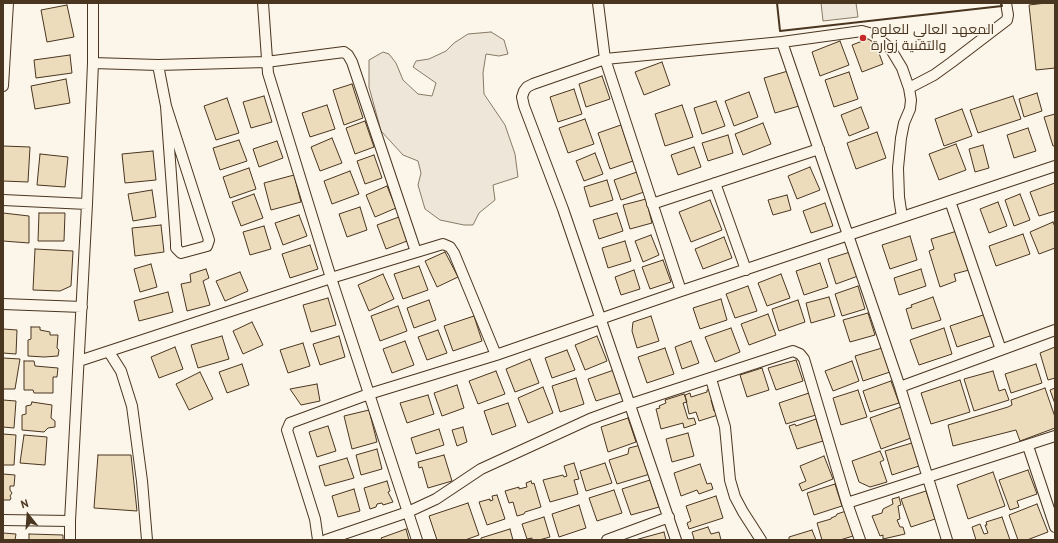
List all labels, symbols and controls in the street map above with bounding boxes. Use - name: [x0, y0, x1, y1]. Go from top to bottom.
- place label: المعهد العالي للعلوم والتقنية زوارة: [871, 22, 994, 54]
- marker: المعهد العالي للعلوم والتقنية زوارة: [858, 33, 868, 43]
- north arrow: [8, 495, 48, 535]
- text: N: [19, 496, 30, 511]

